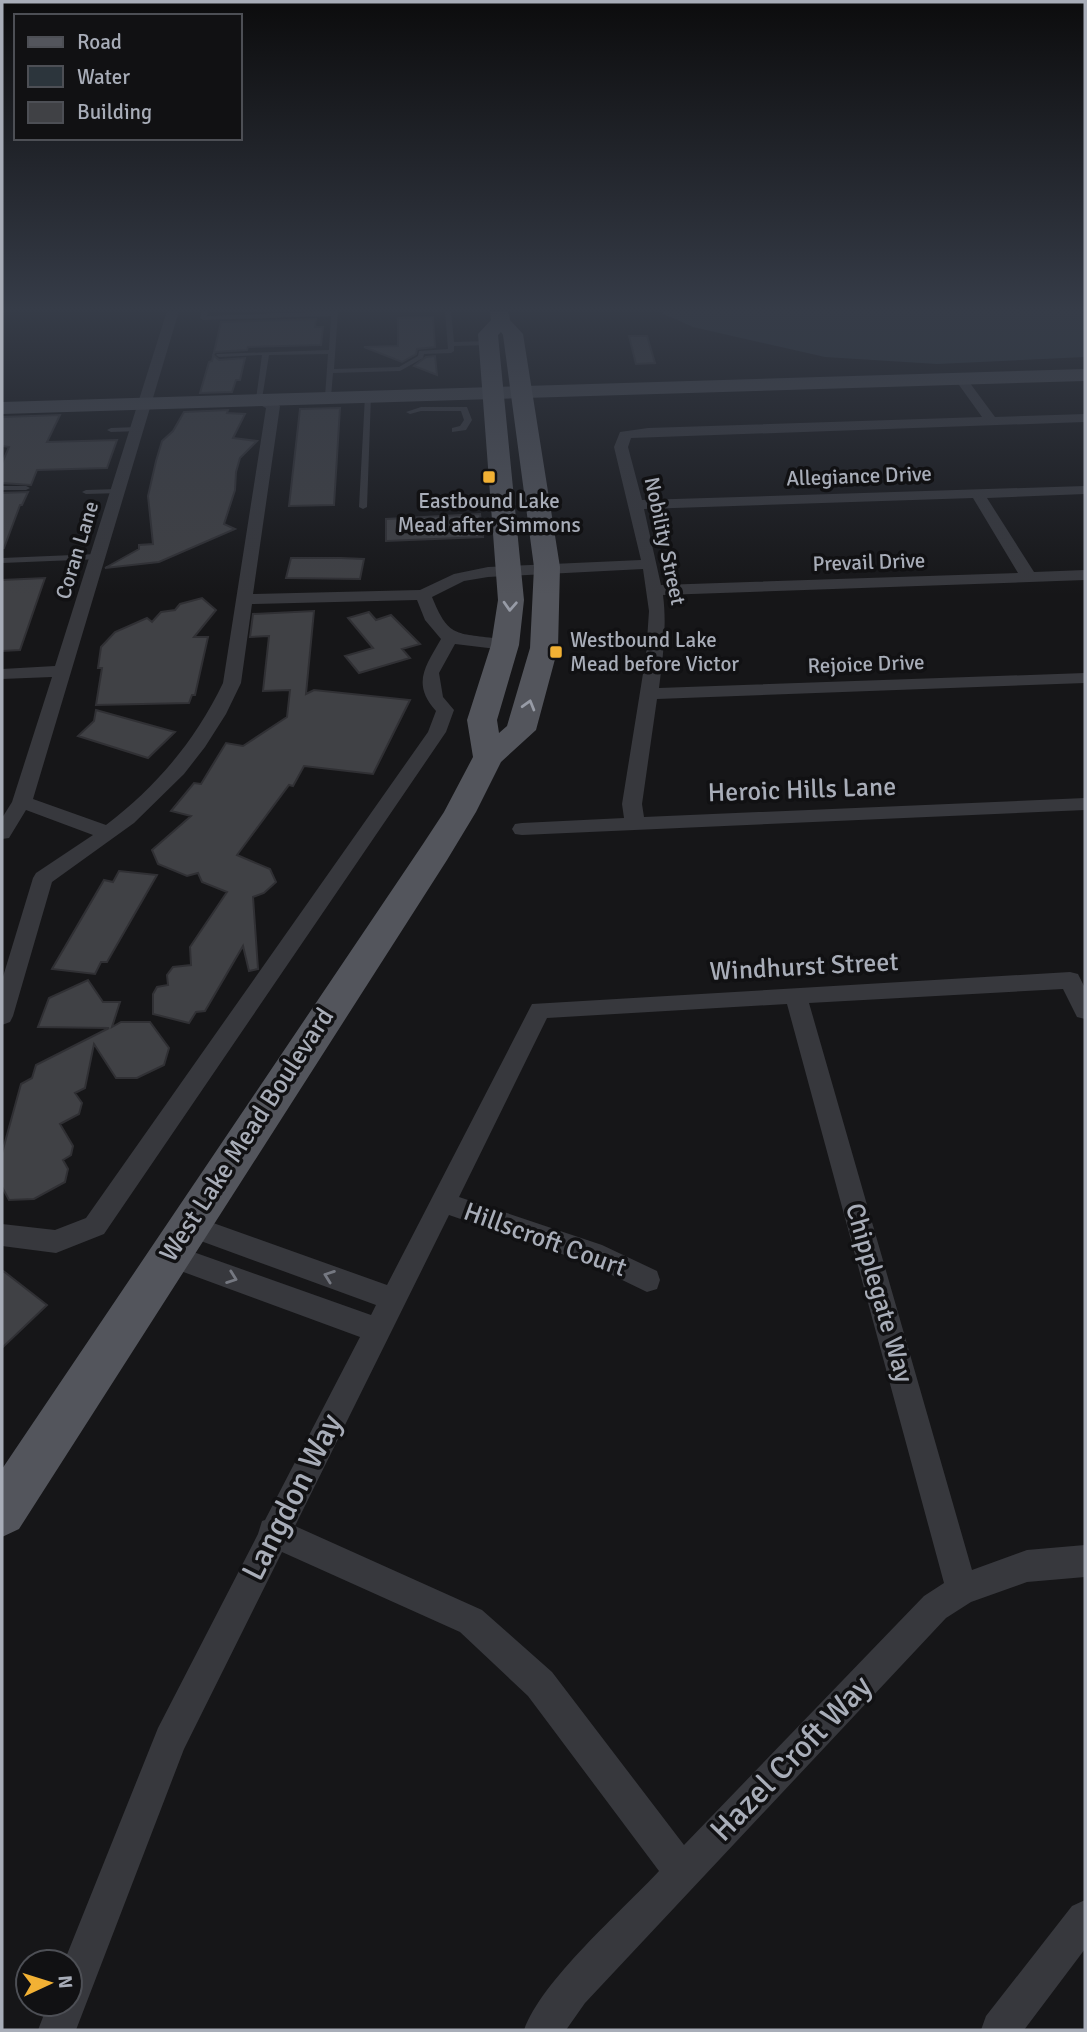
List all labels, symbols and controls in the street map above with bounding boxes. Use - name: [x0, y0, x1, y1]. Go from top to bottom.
- legend: [14, 14, 242, 140]
- text: Road: [77, 29, 122, 55]
- text: Water: [77, 64, 130, 90]
- text: Building: [77, 99, 152, 125]
- street label: Allegiance Drive: [786, 460, 932, 492]
- marker: Eastbound Lake Mead after Simmons: [481, 469, 497, 485]
- street label: Nobility Street: [639, 475, 691, 607]
- place label: Eastbound Lake Mead after Simmons: [397, 488, 581, 538]
- street label: Coran Lane: [50, 498, 104, 602]
- street label: Prevail Drive: [812, 547, 926, 577]
- one-way arrow: [503, 601, 518, 612]
- place label: Westbound Lake Mead before Victor: [570, 627, 739, 677]
- marker: Westbound Lake Mead before Victor: [548, 644, 564, 660]
- street label: Rejoice Drive: [807, 649, 925, 679]
- one-way arrow: [520, 700, 535, 712]
- street label: Heroic Hills Lane: [707, 771, 897, 809]
- street label: Windhurst Street: [709, 946, 899, 988]
- street label: West Lake Mead Boulevard: [153, 1002, 341, 1268]
- street label: Hillscroft Court: [459, 1196, 631, 1284]
- street label: Chipplegate Way: [838, 1200, 920, 1386]
- one-way arrow: [226, 1270, 238, 1284]
- one-way arrow: [323, 1270, 335, 1284]
- street label: Langdon Way: [233, 1407, 351, 1587]
- street label: Hazel Croft Way: [702, 1667, 880, 1849]
- north arrow: [14, 1948, 84, 2018]
- text: N: [53, 1974, 77, 1989]

